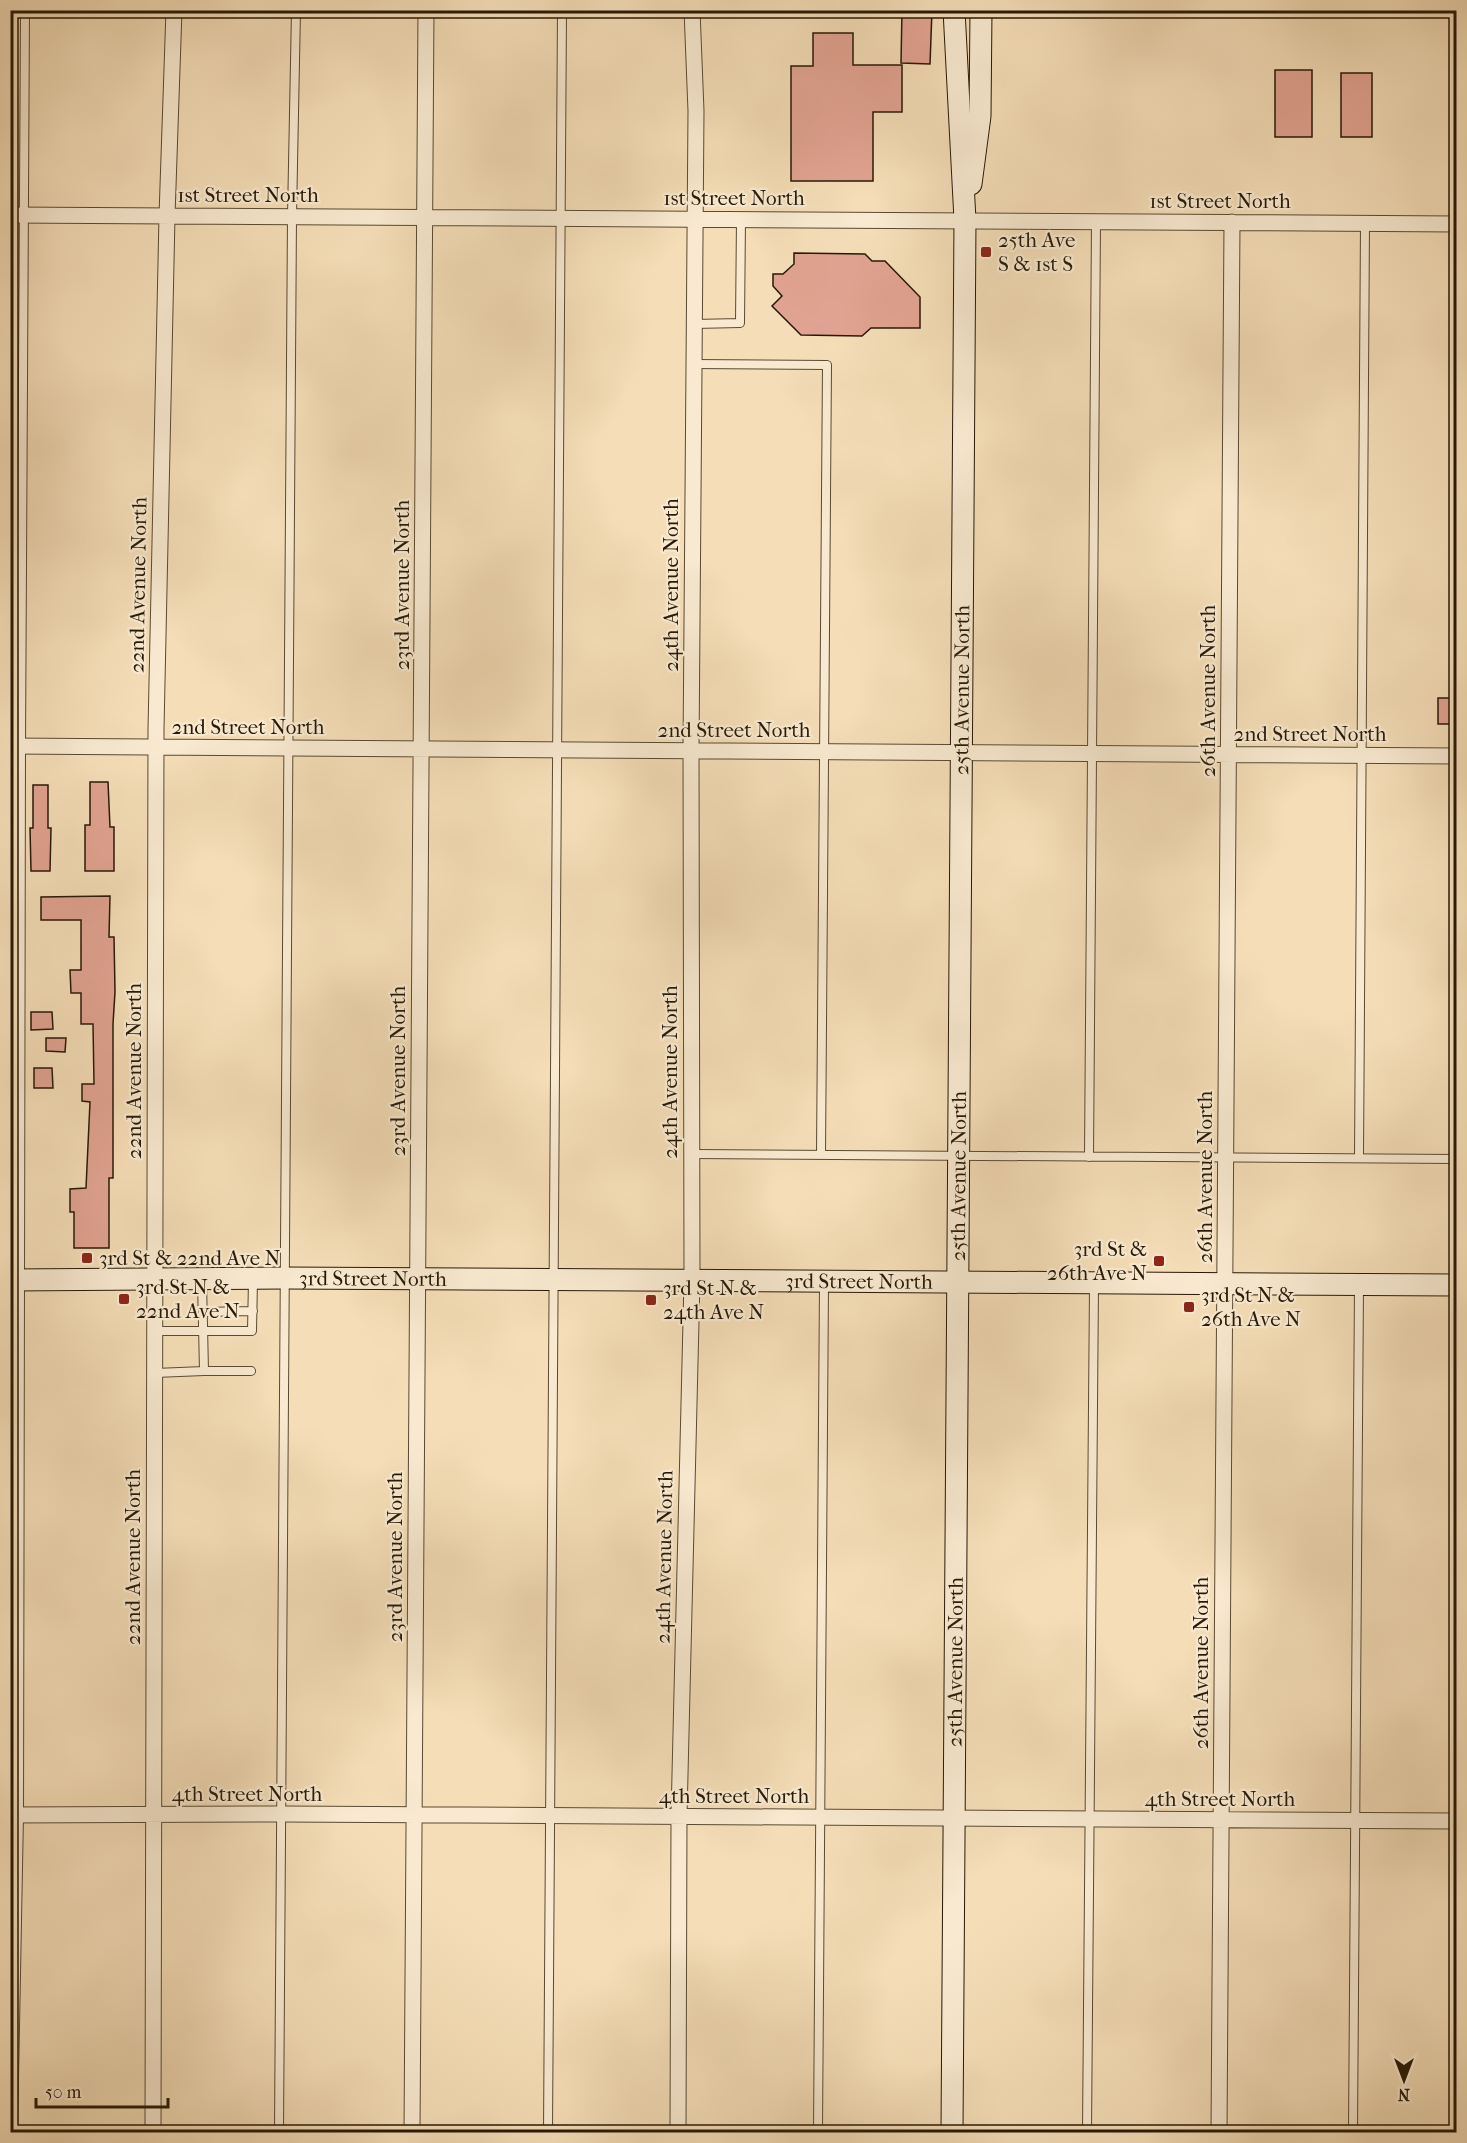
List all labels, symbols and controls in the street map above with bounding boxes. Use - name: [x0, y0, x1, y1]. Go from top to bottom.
- street label: 1st Street North: [177, 183, 319, 207]
- street label: 1st Street North: [663, 186, 805, 210]
- street label: 1st Street North: [1149, 189, 1291, 213]
- place label: 25th Ave S & 1st S: [998, 228, 1075, 276]
- marker: 25th Ave S & 1st S: [979, 245, 993, 259]
- street label: 22nd Avenue North: [124, 496, 152, 673]
- street label: 24th Avenue North: [659, 498, 683, 672]
- street label: 23rd Avenue North: [390, 499, 414, 670]
- street label: 26th Avenue North: [1196, 604, 1220, 777]
- street label: 25th Avenue North: [949, 605, 974, 775]
- street label: 2nd Street North: [171, 715, 325, 739]
- street label: 2nd Street North: [657, 718, 811, 742]
- street label: 2nd Street North: [1233, 722, 1387, 746]
- street label: 22nd Avenue North: [122, 983, 146, 1159]
- street label: 23rd Avenue North: [386, 985, 410, 1156]
- street label: 24th Avenue North: [658, 985, 682, 1159]
- street label: 26th Avenue North: [1193, 1090, 1217, 1263]
- street label: 25th Avenue North: [946, 1091, 971, 1261]
- place label: 3rd St & 26th Ave N: [1047, 1237, 1147, 1285]
- place label: 3rd St & 22nd Ave N: [99, 1246, 281, 1270]
- marker: 3rd St & 22nd Ave N: [80, 1251, 94, 1265]
- marker: 3rd St & 26th Ave N: [1152, 1254, 1166, 1268]
- street label: 3rd Street North: [299, 1266, 447, 1291]
- street label: 3rd Street North: [785, 1269, 933, 1294]
- place label: 3rd St N & 22nd Ave N: [136, 1275, 240, 1323]
- place label: 3rd St N & 24th Ave N: [663, 1276, 764, 1324]
- place label: 3rd St N & 26th Ave N: [1201, 1283, 1301, 1331]
- marker: 3rd St N & 22nd Ave N: [117, 1292, 131, 1306]
- marker: 3rd St N & 24th Ave N: [644, 1293, 658, 1307]
- marker: 3rd St N & 26th Ave N: [1182, 1300, 1196, 1314]
- street label: 22nd Avenue North: [121, 1469, 145, 1645]
- street label: 24th Avenue North: [650, 1470, 678, 1644]
- street label: 23rd Avenue North: [383, 1471, 407, 1642]
- street label: 26th Avenue North: [1189, 1576, 1213, 1749]
- street label: 25th Avenue North: [943, 1577, 968, 1747]
- street label: 4th Street North: [172, 1782, 322, 1806]
- street label: 4th Street North: [659, 1784, 809, 1808]
- street label: 4th Street North: [1145, 1787, 1295, 1811]
- north arrow: [1374, 2050, 1434, 2110]
- scale bar: [36, 2071, 168, 2109]
- text: 50 m: [45, 2082, 82, 2103]
- text: N: [1397, 2085, 1410, 2104]

